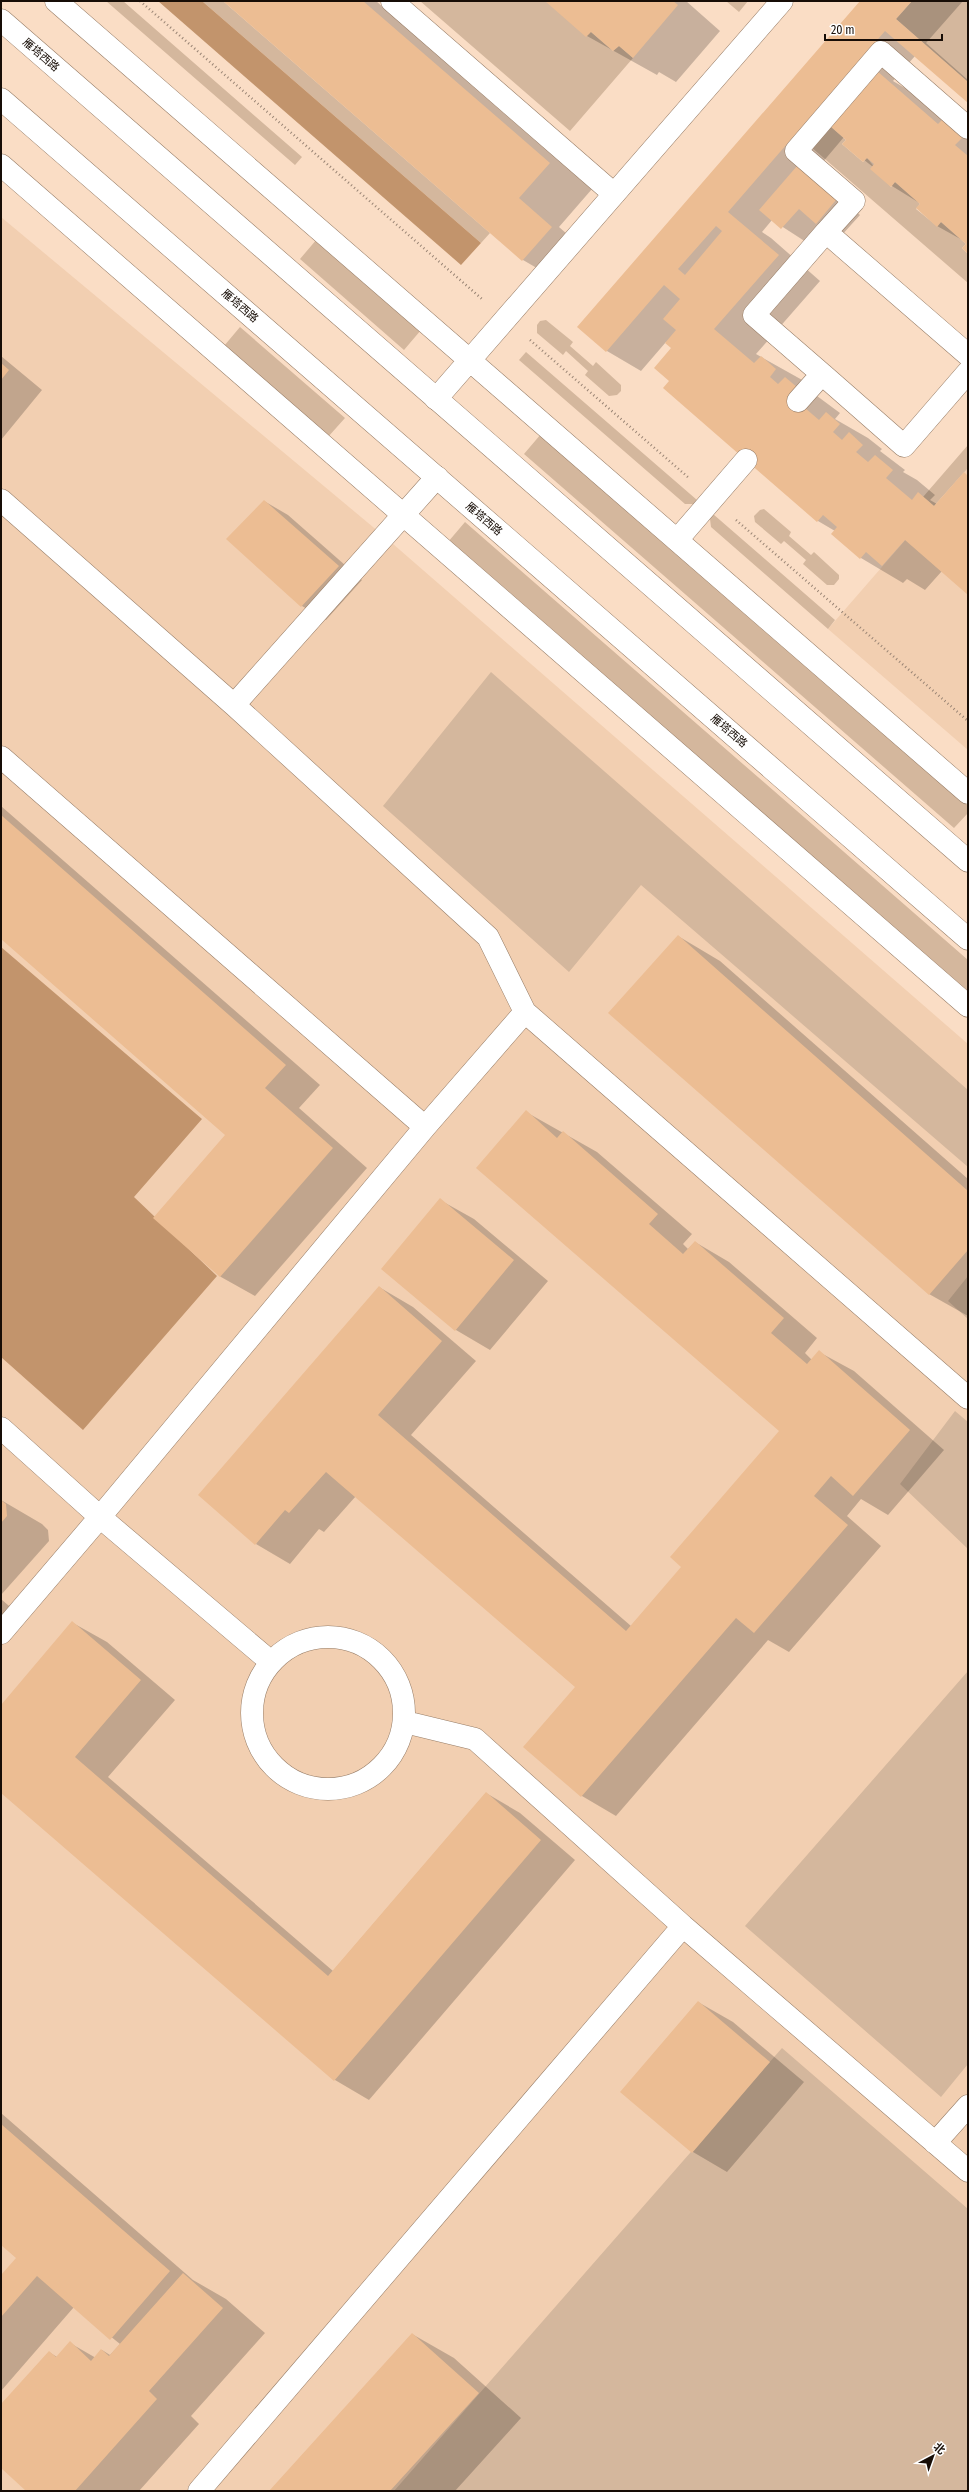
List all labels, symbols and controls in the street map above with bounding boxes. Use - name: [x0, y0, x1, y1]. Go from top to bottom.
- scale bar: [825, 16, 942, 42]
- text: 20 m: [831, 23, 855, 37]
- street label: 雁塔西路: [20, 36, 62, 74]
- street label: 雁塔西路: [219, 287, 261, 325]
- street label: 雁塔西路: [463, 500, 505, 538]
- street label: 雁塔西路: [708, 712, 750, 750]
- north arrow: [913, 2436, 953, 2476]
- text: 北: [931, 2440, 948, 2457]

